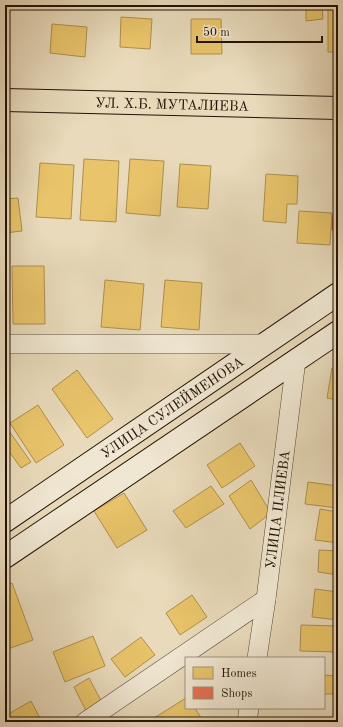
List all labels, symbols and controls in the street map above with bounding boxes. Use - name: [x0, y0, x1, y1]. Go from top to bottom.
- scale bar: [197, 18, 322, 44]
- text: 50 m: [203, 26, 230, 39]
- street label: УЛ. Х.Б. МУТАЛИЕВА: [95, 96, 249, 114]
- street label: УЛИЦА СУЛЕЙМЕНОВА: [99, 354, 247, 462]
- street label: УЛИЦА ПЛИЕВА: [264, 449, 293, 570]
- legend: [185, 657, 325, 709]
- text: Homes: [221, 668, 257, 680]
- text: Shops: [221, 688, 252, 700]

